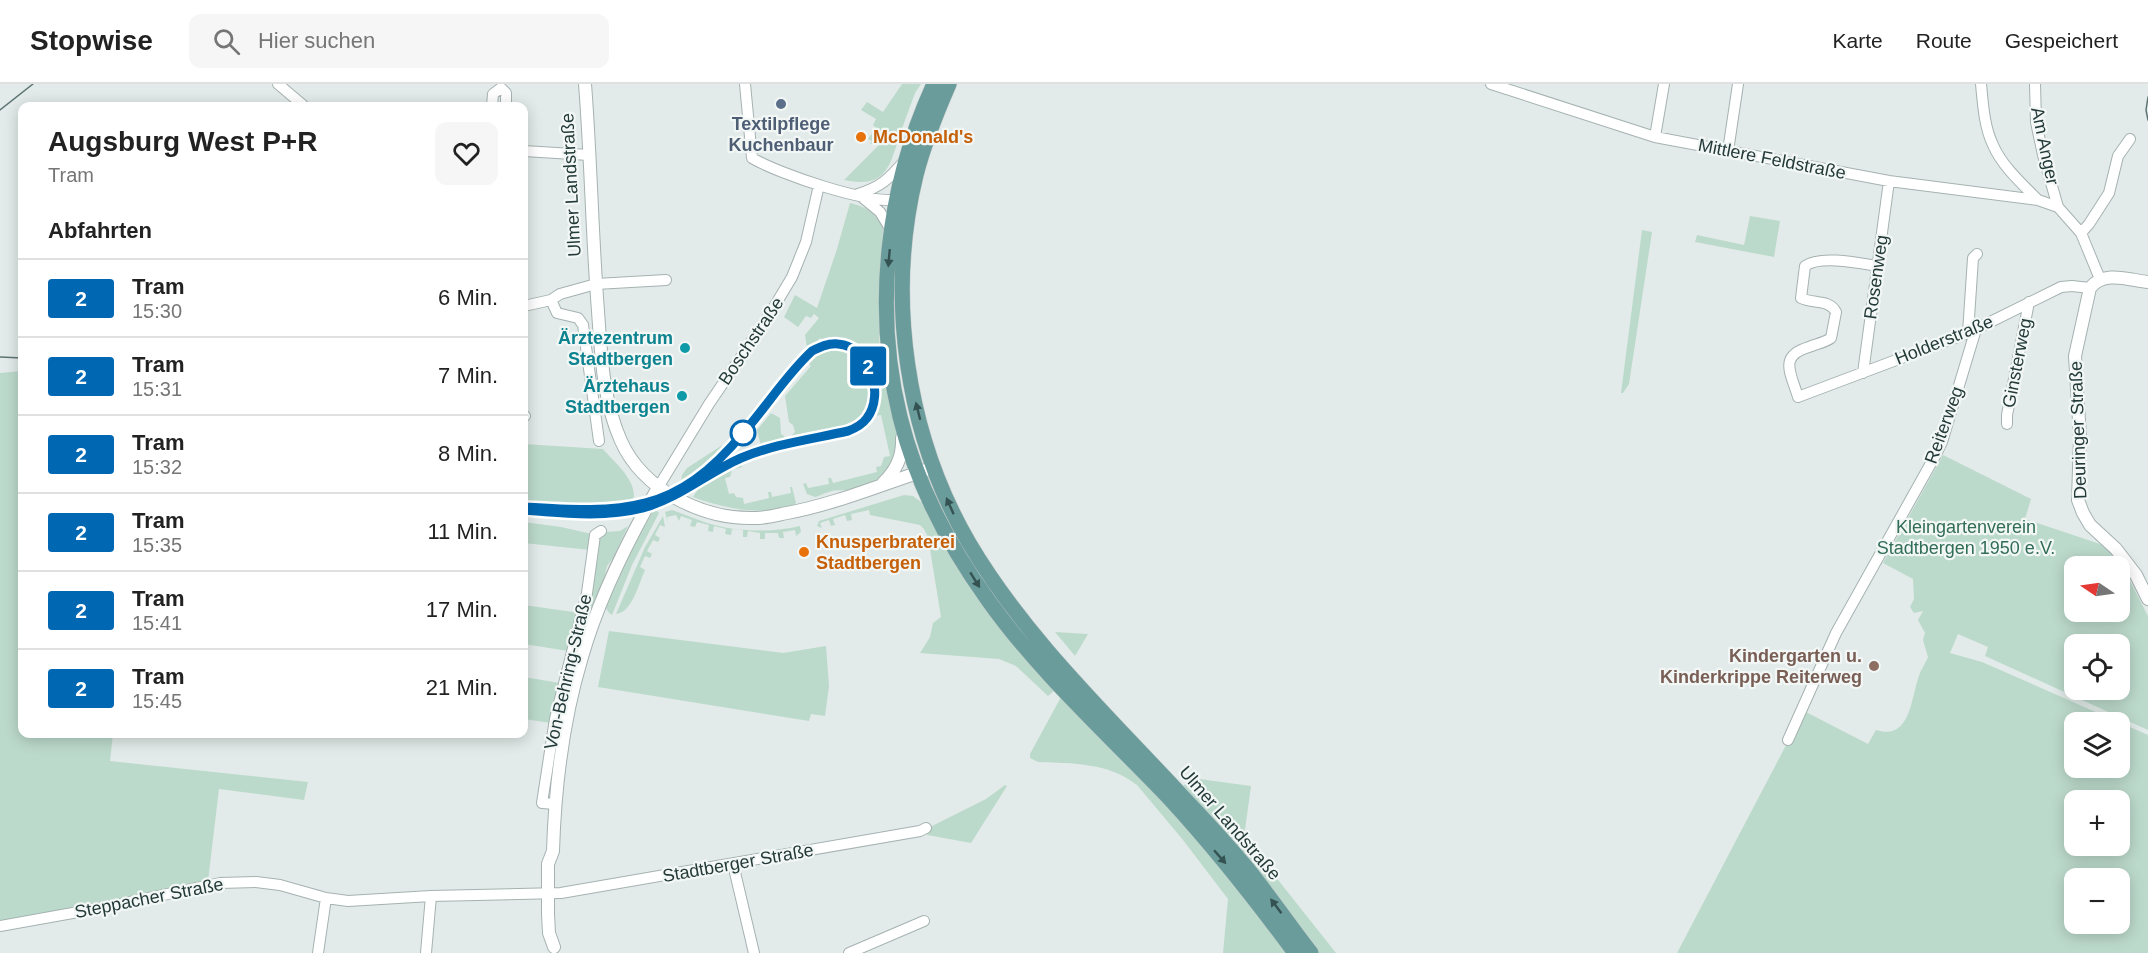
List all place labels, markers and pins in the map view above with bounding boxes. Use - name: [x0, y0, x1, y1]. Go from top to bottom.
- marker: Textilpflege Kuchenbaur: [774, 97, 788, 111]
- place label: Textilpflege Kuchenbaur: [728, 114, 834, 155]
- place label: McDonald's: [873, 127, 973, 147]
- marker: McDonald's: [854, 130, 868, 144]
- place label: Ärztezentrum Stadtbergen: [558, 328, 673, 369]
- marker: Ärztezentrum Stadtbergen: [678, 341, 692, 355]
- place label: Ärztehaus Stadtbergen: [565, 376, 670, 417]
- marker: Ärztehaus Stadtbergen: [675, 389, 689, 403]
- unlabelled marker: [730, 420, 756, 446]
- place label: Knusperbraterei Stadtbergen: [816, 532, 955, 573]
- marker: Knusperbraterei Stadtbergen: [797, 545, 811, 559]
- place label: Kindergarten u. Kinderkrippe Reiterweg: [1660, 646, 1862, 687]
- marker: Kindergarten u. Kinderkrippe Reiterweg: [1867, 659, 1881, 673]

